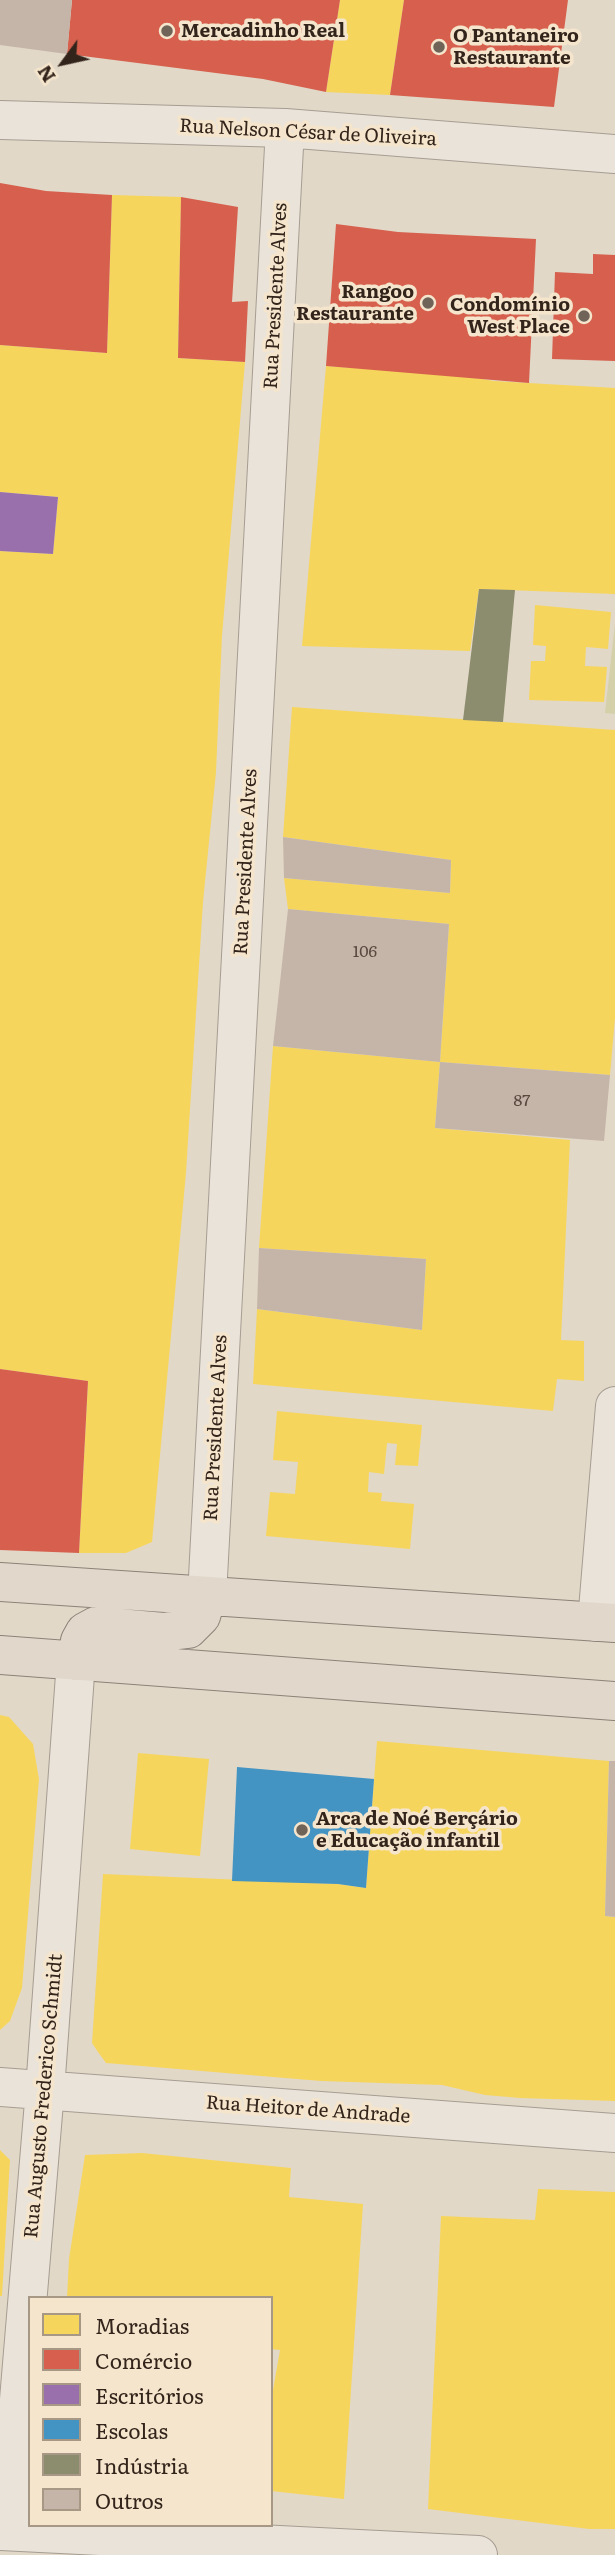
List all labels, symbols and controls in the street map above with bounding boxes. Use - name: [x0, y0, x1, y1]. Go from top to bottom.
- place label: Mercadinho Real: [181, 20, 345, 42]
- marker: Mercadinho Real: [159, 23, 175, 39]
- place label: O Pantaneiro Restaurante: [453, 25, 579, 69]
- north arrow: [28, 28, 98, 98]
- marker: O Pantaneiro Restaurante: [431, 39, 447, 55]
- text: N: [29, 60, 61, 89]
- street label: Rua Nelson César de Oliveira: [179, 115, 437, 151]
- street label: Rua Presidente Alves: [260, 202, 292, 390]
- place label: Rangoo Restaurante: [296, 281, 414, 325]
- place label: Condomínio West Place: [450, 294, 570, 338]
- marker: Rangoo Restaurante: [420, 295, 436, 311]
- marker: Condomínio West Place: [576, 308, 592, 324]
- street label: Rua Presidente Alves: [230, 768, 262, 956]
- house number: 106: [353, 942, 377, 962]
- house number: 87: [514, 1091, 530, 1111]
- street label: Rua Presidente Alves: [200, 1334, 232, 1522]
- place label: Arca de Noé Berçário e Educação infantil: [316, 1808, 518, 1852]
- marker: Arca de Noé Berçário e Educação infantil: [294, 1822, 310, 1838]
- street label: Rua Augusto Frederico Schmidt: [20, 1953, 68, 2239]
- street label: Rua Heitor de Andrade: [205, 2091, 411, 2129]
- legend: [28, 2296, 273, 2527]
- text: Moradias: [95, 2309, 189, 2340]
- text: Comércio: [95, 2344, 192, 2375]
- text: Escritórios: [95, 2379, 204, 2410]
- text: Escolas: [95, 2414, 168, 2445]
- text: Indústria: [95, 2449, 189, 2480]
- text: Outros: [95, 2484, 163, 2515]

